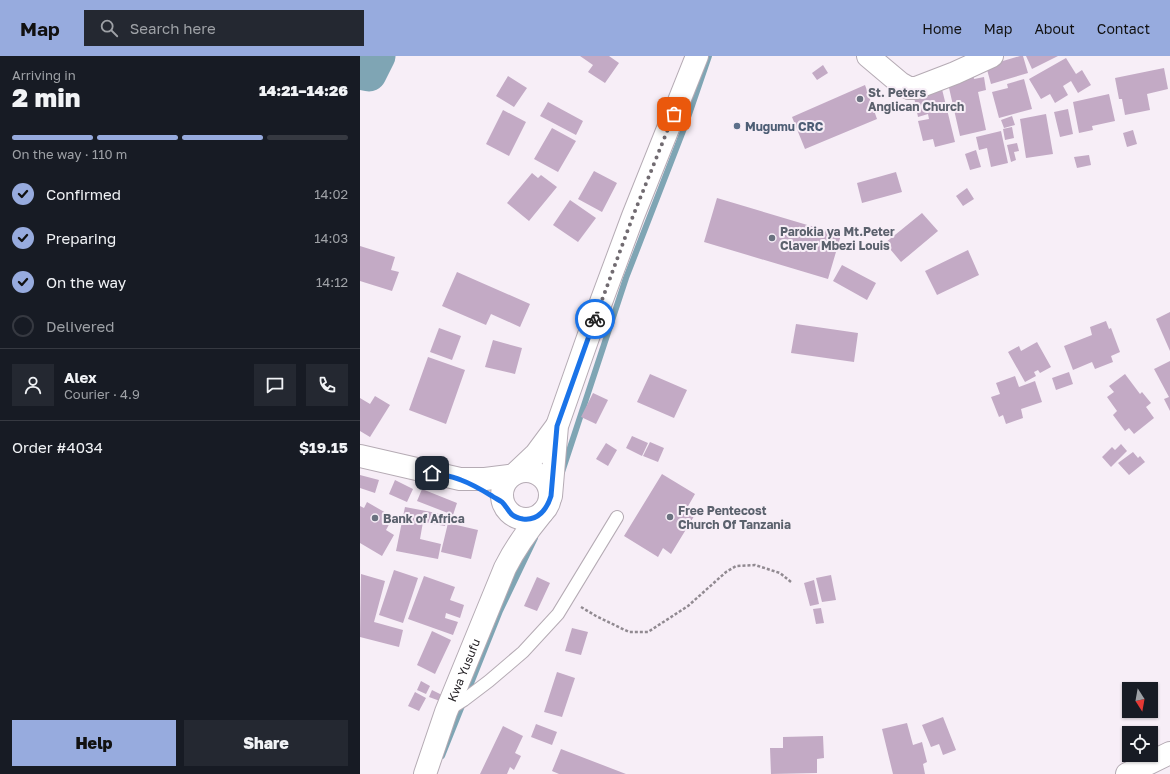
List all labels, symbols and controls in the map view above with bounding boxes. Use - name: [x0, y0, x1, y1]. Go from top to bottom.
- search box: [84, 10, 364, 46]
- text: Map: [20, 17, 60, 40]
- icon: search: [98, 17, 120, 39]
- text: Search here: [130, 19, 216, 37]
- text: Home: [922, 20, 962, 37]
- text: Map: [984, 20, 1012, 37]
- text: About: [1034, 20, 1075, 37]
- text: Contact: [1097, 20, 1150, 37]
- text: Arriving in: [12, 67, 76, 83]
- text: 14:21–14:26: [259, 81, 348, 99]
- text: 2 min: [12, 82, 80, 113]
- place label: St. Peters Anglican Church: [868, 85, 964, 114]
- marker: St. Peters Anglican Church: [855, 94, 865, 104]
- pin: [657, 97, 691, 131]
- icon: bag: [663, 103, 685, 125]
- place label: Mugumu CRC: [745, 119, 824, 134]
- marker: Mugumu CRC: [732, 121, 742, 131]
- text: On the way · 110 m: [12, 146, 127, 162]
- icon: check: [12, 183, 34, 205]
- text: Confirmed: [46, 185, 121, 203]
- text: 14:02: [314, 186, 348, 202]
- place label: Parokia ya Mt.Peter Claver Mbezi Louis: [780, 224, 895, 253]
- icon: check: [12, 227, 34, 249]
- text: Preparing: [46, 229, 116, 247]
- text: 14:03: [314, 230, 348, 246]
- marker: Parokia ya Mt.Peter Claver Mbezi Louis: [767, 233, 777, 243]
- icon: check: [12, 271, 34, 293]
- text: On the way: [46, 273, 126, 291]
- text: 14:12: [316, 274, 348, 290]
- courier: [575, 299, 615, 339]
- icon: bike: [584, 308, 606, 330]
- text: Delivered: [46, 317, 114, 335]
- button: person: [12, 364, 54, 406]
- button: chat: [254, 364, 296, 406]
- button: phone: [306, 364, 348, 406]
- text: Alex: [64, 368, 97, 386]
- text: Courier · 4.9: [64, 386, 140, 402]
- text: Order #4034: [12, 438, 103, 456]
- text: $19.15: [299, 438, 348, 456]
- pin: [415, 456, 449, 490]
- icon: home: [421, 462, 443, 484]
- place label: Free Pentecost Church Of Tanzania: [678, 503, 791, 532]
- place label: Bank of Africa: [383, 511, 465, 526]
- marker: Free Pentecost Church Of Tanzania: [665, 512, 675, 522]
- marker: Bank of Africa: [370, 513, 380, 523]
- street label: Kwa Yusufu: [444, 636, 483, 704]
- north arrow: [1122, 682, 1158, 718]
- map controls: [1122, 682, 1158, 762]
- button: Help: [12, 720, 176, 766]
- button: Share: [184, 720, 348, 766]
- button: locate: [1122, 726, 1158, 762]

